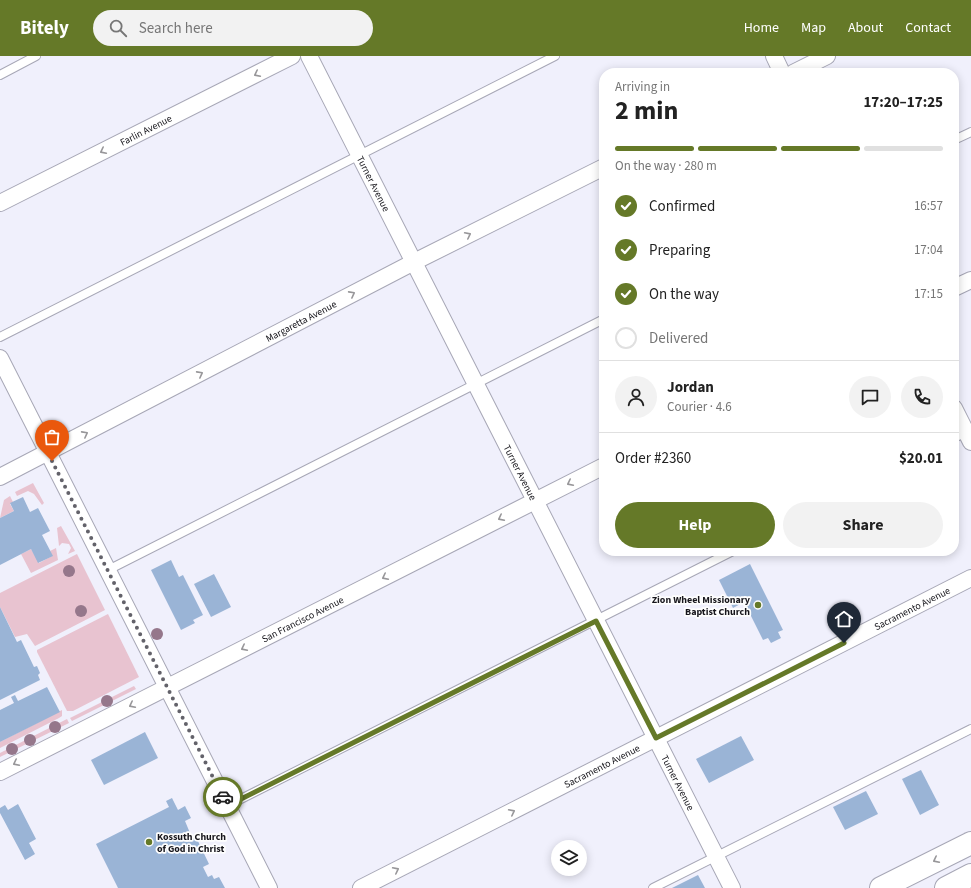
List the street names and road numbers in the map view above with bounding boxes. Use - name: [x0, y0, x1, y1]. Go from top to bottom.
- street label: Farlin Avenue: [118, 112, 174, 150]
- street label: Turner Avenue: [353, 154, 393, 214]
- street label: Margaretta Avenue: [263, 297, 339, 346]
- street label: Turner Avenue: [500, 443, 540, 503]
- street label: Sacramento Avenue: [872, 584, 953, 634]
- street label: San Francisco Avenue: [259, 593, 346, 646]
- street label: Sacramento Avenue: [562, 741, 643, 792]
- street label: Turner Avenue: [657, 753, 697, 813]

